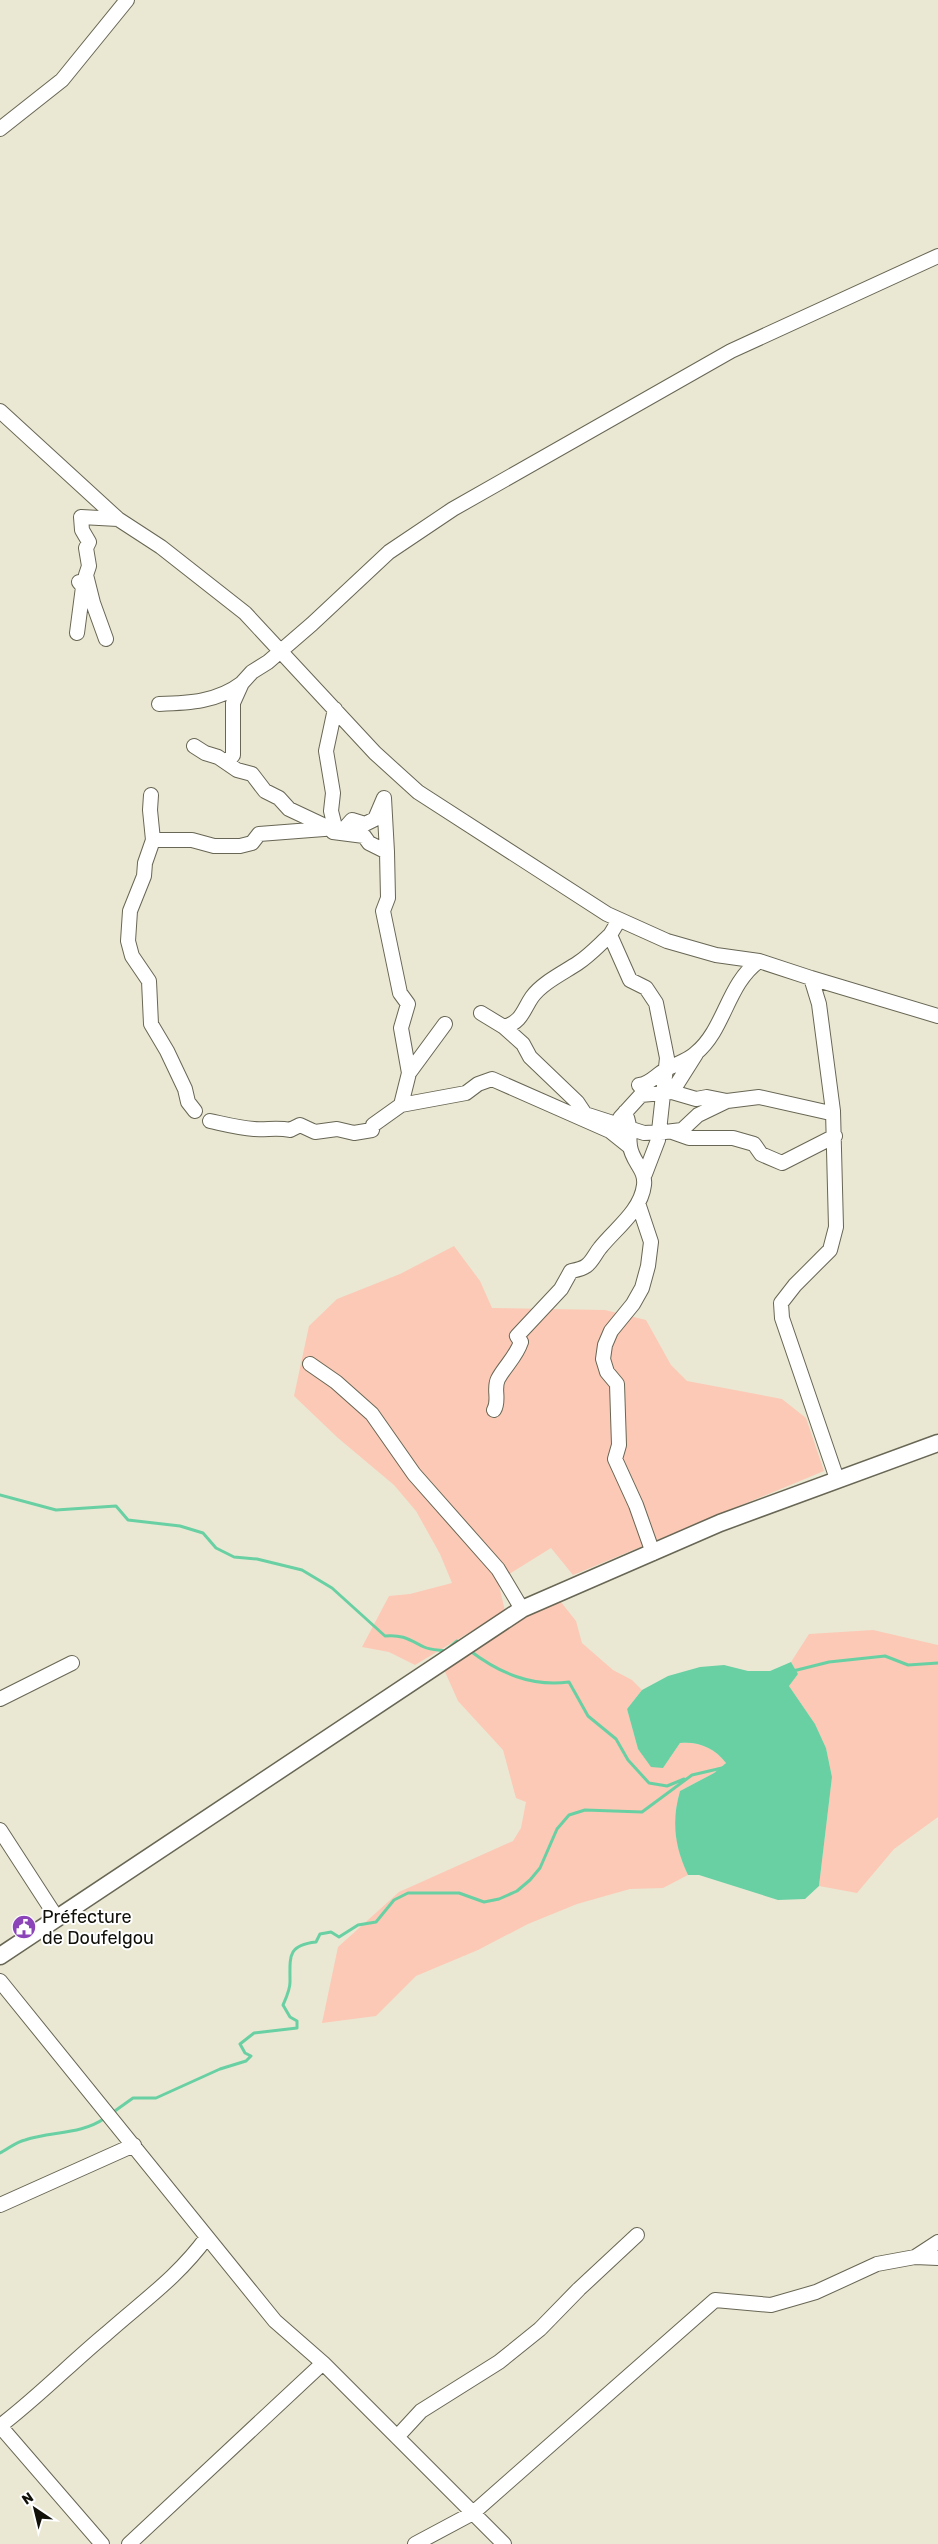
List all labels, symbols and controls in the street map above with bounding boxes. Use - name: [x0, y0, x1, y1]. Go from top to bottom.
- place label: Préfecture de Doufelgou: [42, 1906, 154, 1949]
- public building icon: Préfecture de Doufelgou: [11, 1914, 37, 1940]
- north arrow: [10, 2484, 60, 2534]
- text: N: [19, 2489, 37, 2509]

